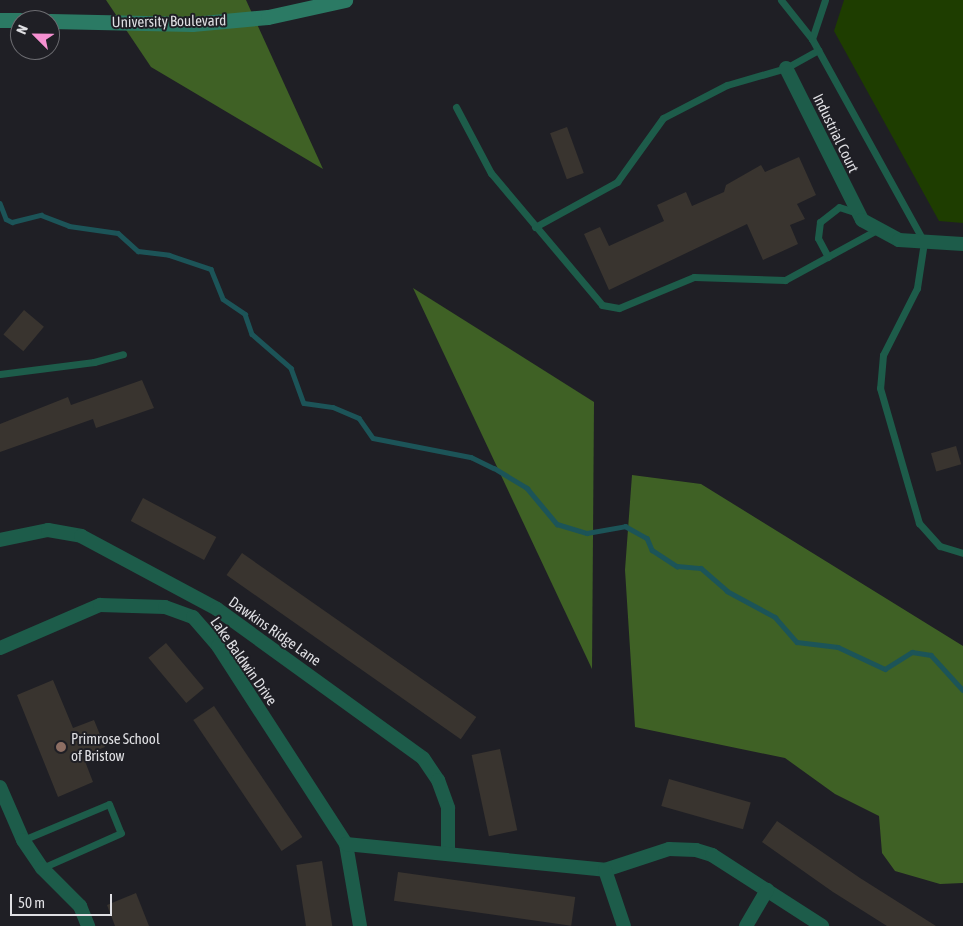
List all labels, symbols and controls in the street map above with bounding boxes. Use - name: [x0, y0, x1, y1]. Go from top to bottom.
- north arrow: [10, 10, 60, 60]
- street label: University Boulevard: [112, 11, 226, 31]
- text: N: [13, 23, 31, 36]
- street label: Industrial Court: [809, 91, 863, 175]
- street label: Dawkins Ridge Lane: [225, 593, 325, 669]
- street label: Lake Baldwin Drive: [207, 613, 281, 709]
- place label: Primrose School of Bristow: [71, 729, 160, 764]
- marker: Primrose School of Bristow: [55, 741, 67, 753]
- scale bar: [12, 884, 115, 916]
- text: 50 m: [18, 894, 45, 911]

